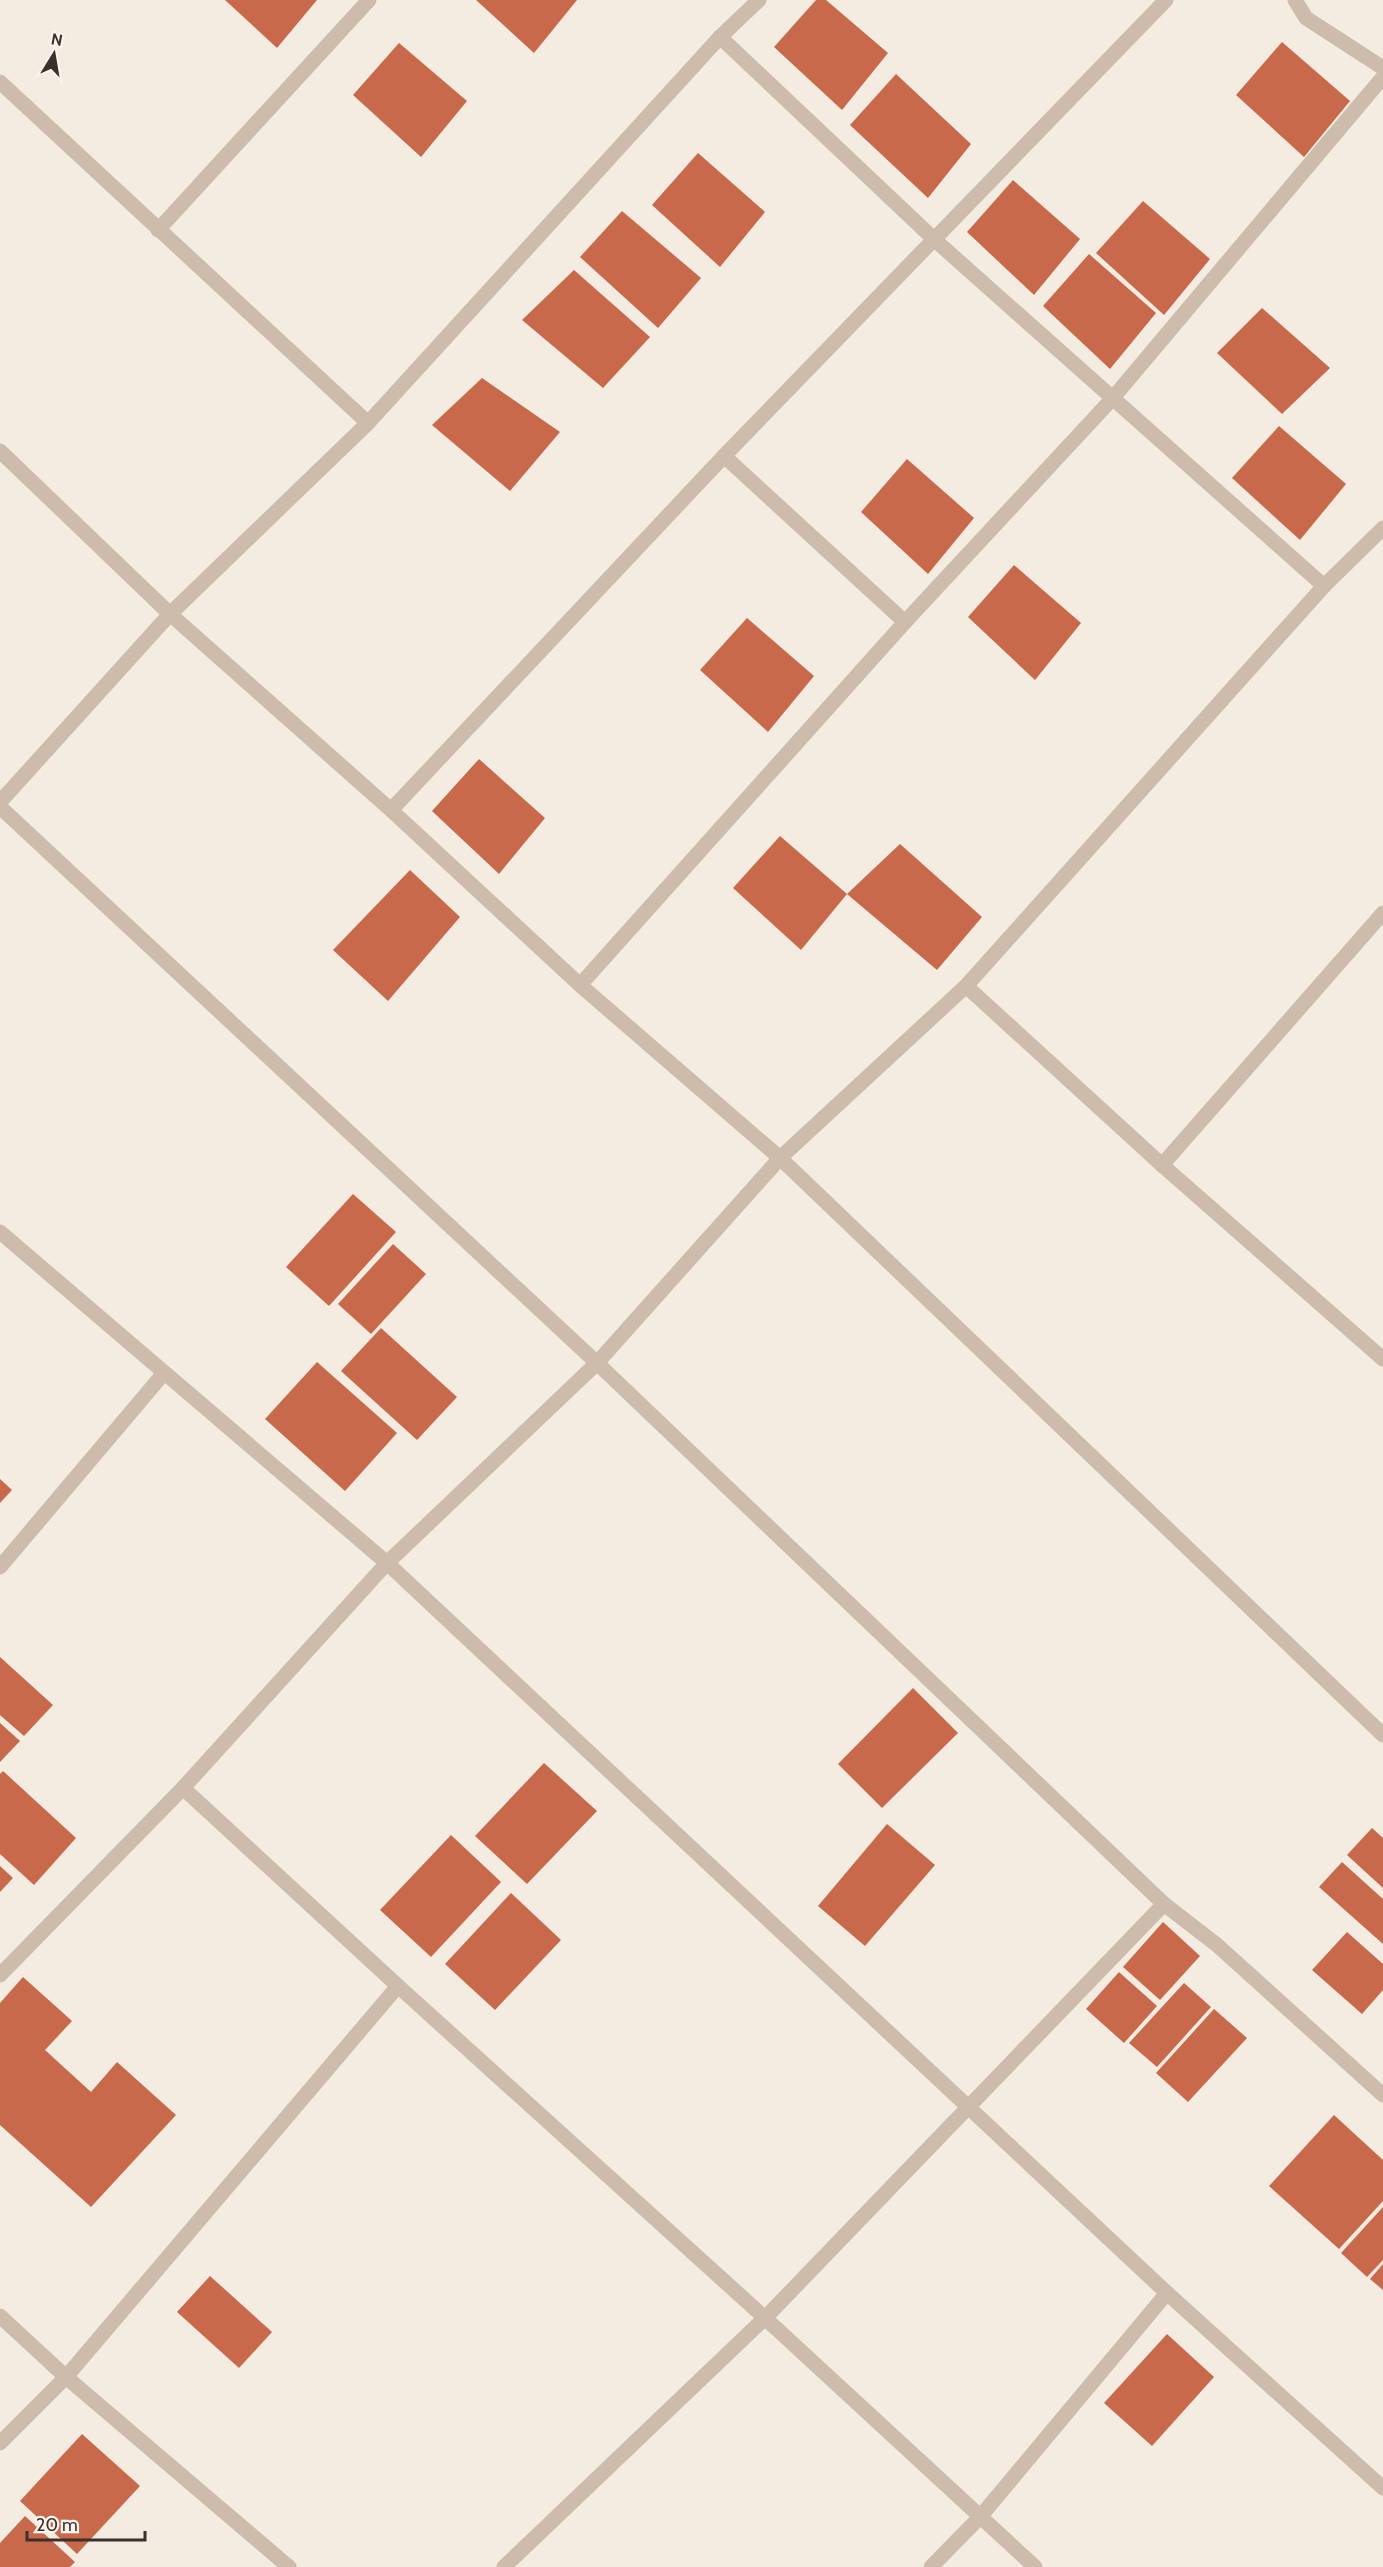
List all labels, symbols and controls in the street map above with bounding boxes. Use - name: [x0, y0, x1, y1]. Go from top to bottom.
- north arrow: [24, 24, 84, 84]
- text: N: [49, 29, 64, 50]
- scale bar: [27, 2504, 146, 2542]
- text: 20 m: [36, 2514, 78, 2536]

